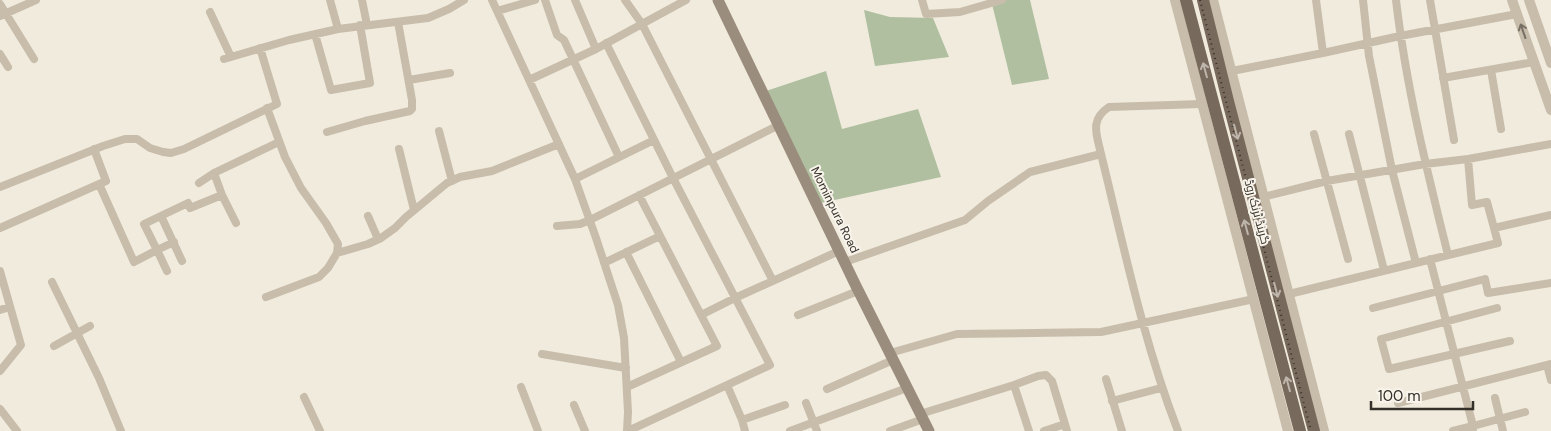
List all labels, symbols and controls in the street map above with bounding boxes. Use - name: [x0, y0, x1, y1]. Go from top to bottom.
- one-way arrow: [1518, 24, 1527, 40]
- one-way arrow: [1200, 62, 1209, 78]
- one-way arrow: [1231, 124, 1241, 140]
- street label: Mominpura Road: [807, 164, 863, 256]
- street label: گرینڈ ٹرنک روڈ: [1241, 178, 1273, 246]
- one-way arrow: [1241, 219, 1250, 235]
- one-way arrow: [1272, 281, 1282, 297]
- one-way arrow: [1282, 376, 1292, 392]
- scale bar: [1371, 378, 1474, 410]
- text: 100 m: [1378, 386, 1421, 406]

